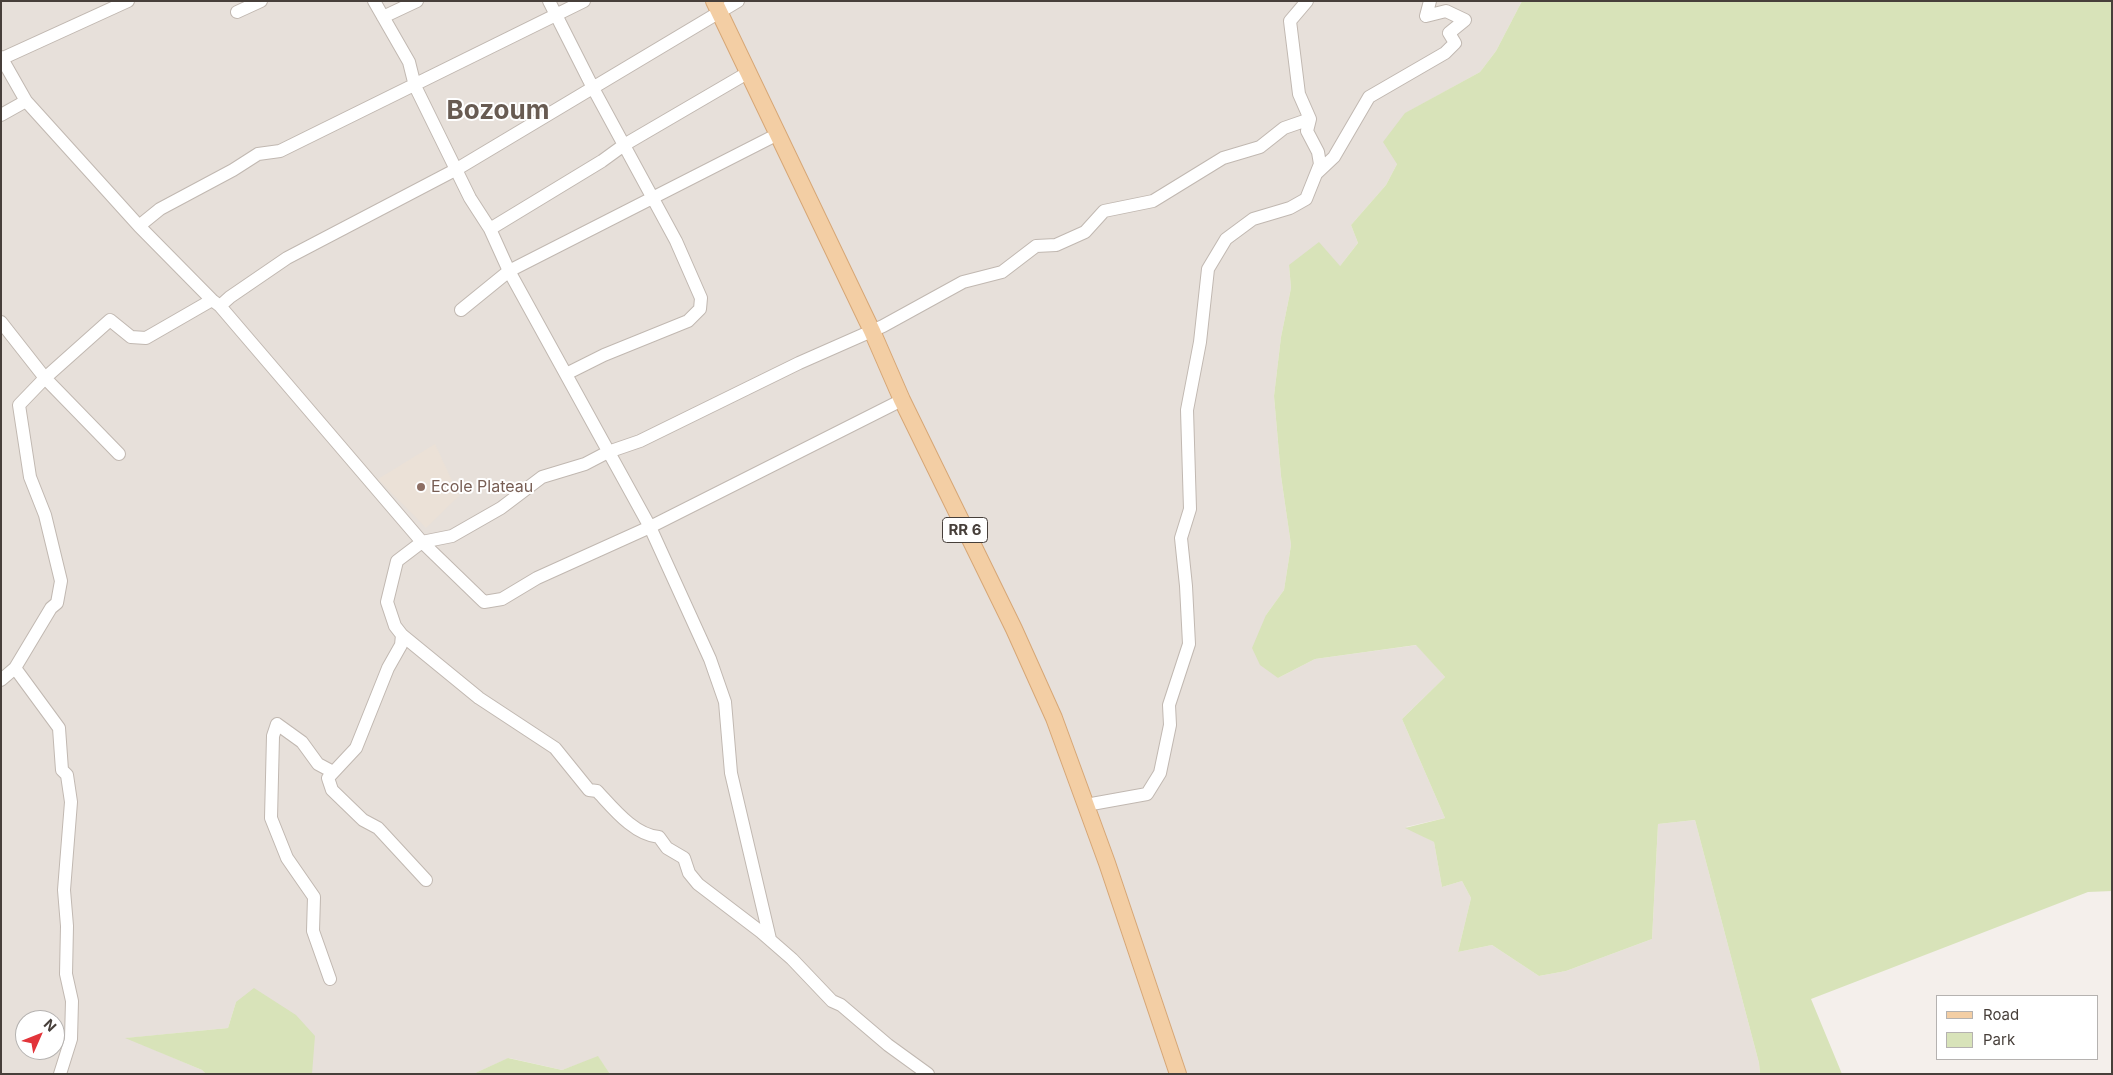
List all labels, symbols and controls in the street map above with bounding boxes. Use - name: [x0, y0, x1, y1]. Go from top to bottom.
- district label: Bozoum: [447, 95, 549, 127]
- place label: Ecole Plateau: [431, 477, 533, 497]
- marker: Ecole Plateau: [415, 481, 427, 493]
- road number: RR 6: [942, 518, 988, 542]
- legend: [1936, 995, 2098, 1060]
- text: Road: [1983, 1005, 2019, 1024]
- north arrow: [15, 1010, 65, 1060]
- text: N: [41, 1015, 60, 1035]
- text: Park: [1983, 1030, 2015, 1049]

